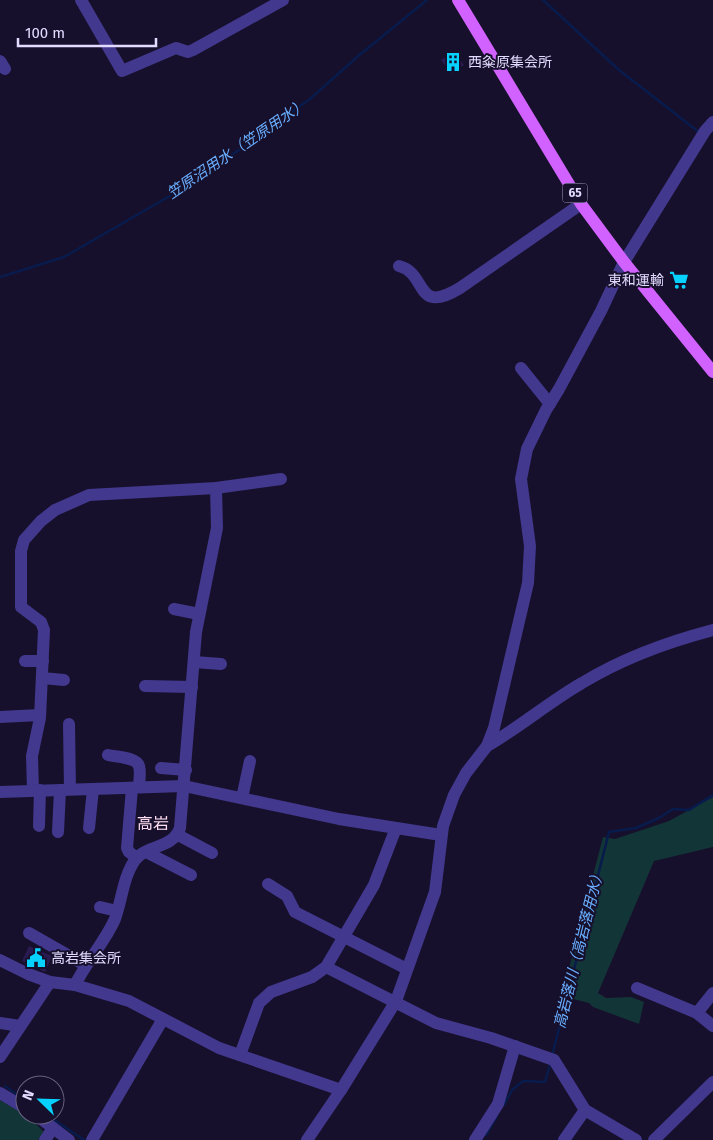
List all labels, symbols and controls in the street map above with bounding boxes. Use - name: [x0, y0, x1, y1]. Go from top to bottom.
- scale bar: [18, 15, 155, 47]
- text: 100 m: [25, 24, 65, 42]
- building icon: 西粂原集会所: [442, 51, 464, 73]
- place label: 西粂原集会所: [468, 54, 552, 71]
- water label: 笠原沼用水（笠原用水）: [164, 95, 310, 203]
- road number: 65: [562, 184, 588, 202]
- supermarket icon: 東和運輸: [668, 269, 690, 291]
- place label: 東和運輸: [608, 272, 664, 289]
- district label: 高岩: [137, 814, 169, 833]
- water label: 高岩落川（高岩落用水）: [550, 866, 608, 1030]
- public building icon: 高岩集会所: [25, 947, 47, 969]
- place label: 高岩集会所: [51, 950, 121, 967]
- north arrow: [15, 1075, 65, 1125]
- text: N: [19, 1088, 38, 1103]

